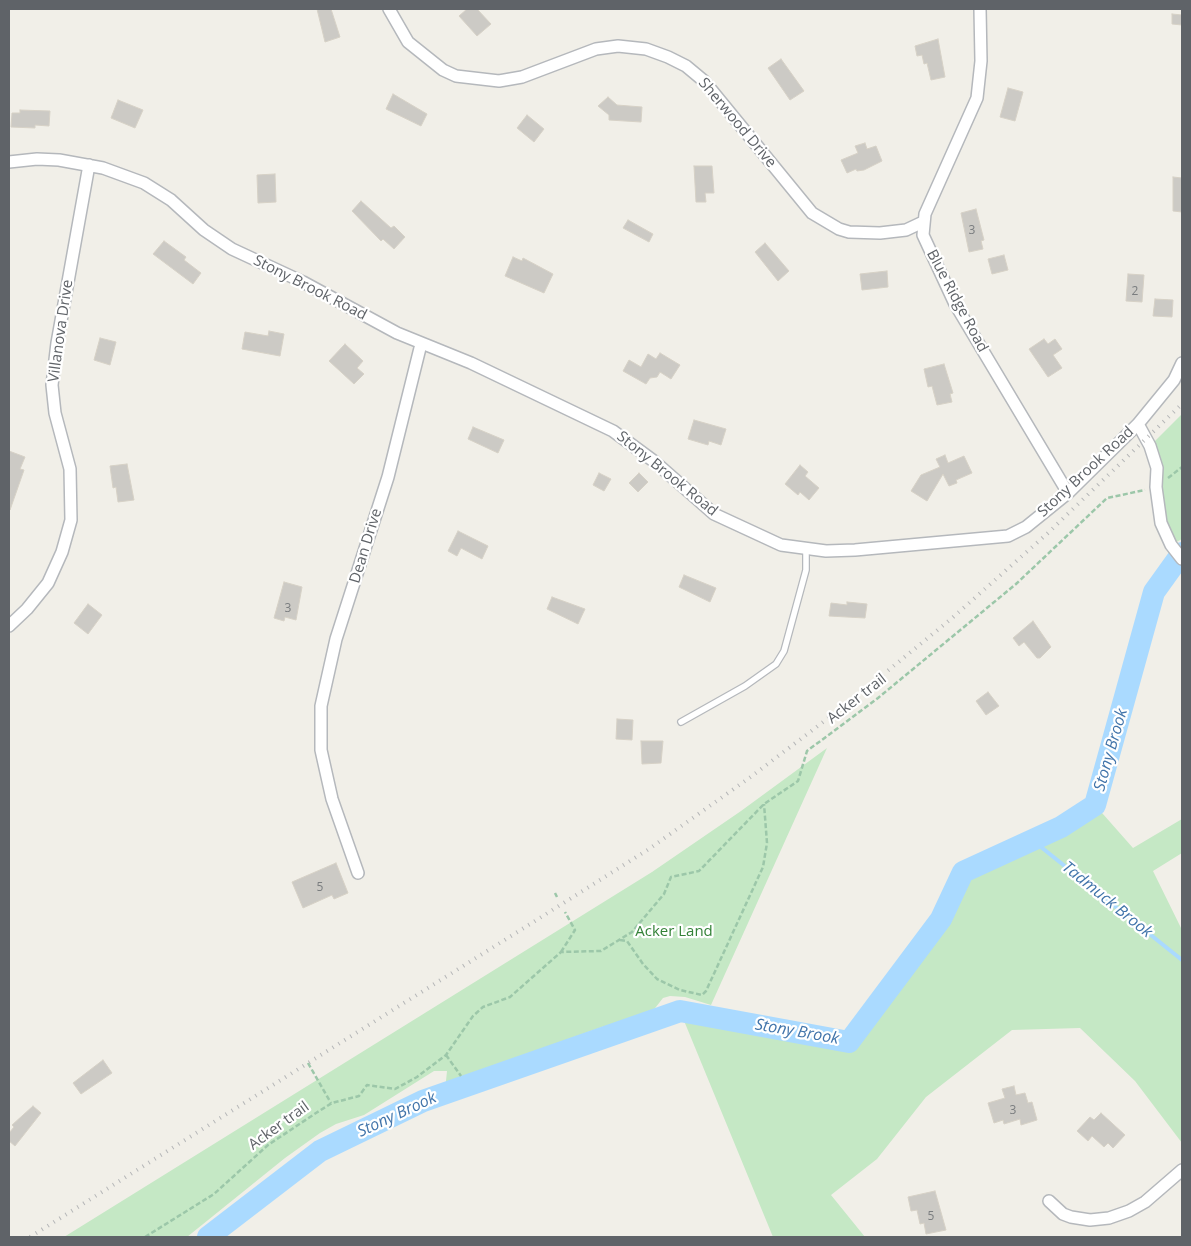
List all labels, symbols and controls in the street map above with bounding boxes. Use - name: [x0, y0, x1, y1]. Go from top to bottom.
- street label: Sherwood Drive: [694, 75, 780, 171]
- house number: 3: [969, 224, 975, 238]
- street label: Blue Ridge Road: [922, 247, 992, 355]
- street label: Stony Brook Road: [250, 252, 370, 324]
- street label: Villanova Drive: [45, 279, 77, 383]
- house number: 2: [1132, 285, 1138, 299]
- street label: Stony Brook Road: [1034, 423, 1138, 521]
- street label: Stony Brook Road: [613, 428, 721, 520]
- street label: Dean Drive: [346, 506, 386, 586]
- house number: 3: [285, 602, 291, 616]
- street label: Acker trail: [824, 670, 890, 728]
- water label: Stony Brook: [1090, 707, 1132, 793]
- water label: Tadmuck Brook: [1058, 858, 1156, 942]
- house number: 5: [317, 881, 323, 895]
- park label: Acker Land: [635, 923, 713, 941]
- water label: Stony Brook: [754, 1015, 840, 1049]
- water label: Stony Brook: [354, 1088, 440, 1142]
- street label: Acker trail: [245, 1098, 313, 1154]
- house number: 3: [1010, 1104, 1016, 1118]
- house number: 5: [928, 1210, 934, 1224]

